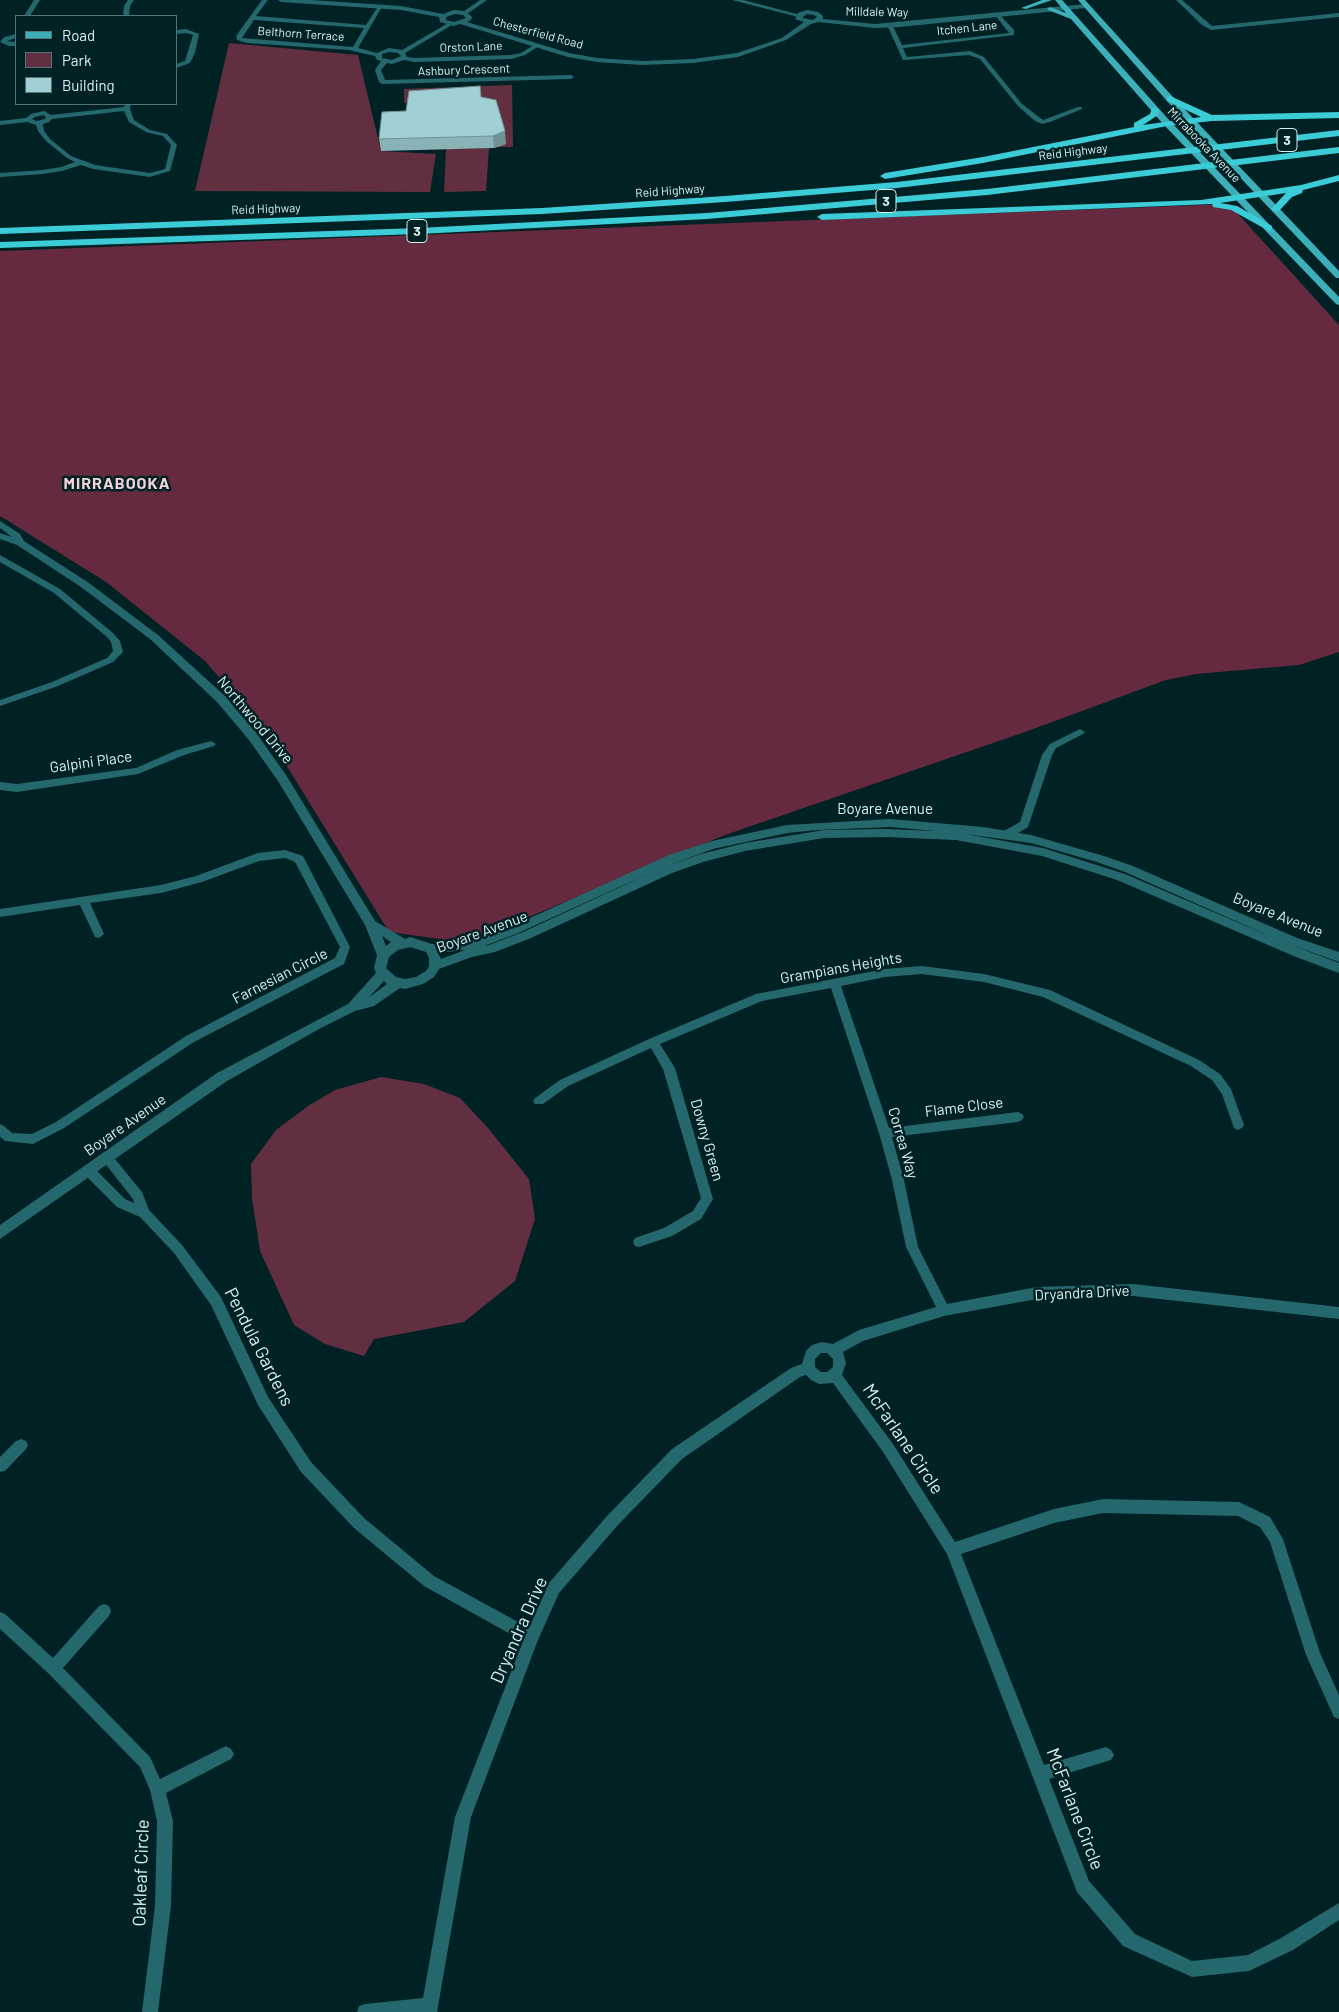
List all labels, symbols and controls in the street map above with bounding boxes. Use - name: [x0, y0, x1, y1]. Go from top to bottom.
- street label: Milldale Way: [845, 4, 909, 20]
- street label: Chesterfield Road: [491, 14, 585, 52]
- legend: [15, 15, 178, 105]
- street label: Itchen Lane: [936, 18, 998, 38]
- street label: Belthorn Terrace: [257, 24, 345, 44]
- text: Road: [62, 26, 95, 44]
- street label: Orston Lane: [439, 39, 503, 55]
- text: Park: [62, 51, 91, 69]
- street label: Ashbury Crescent: [418, 61, 510, 79]
- text: Building: [62, 76, 115, 94]
- street label: Mirrabooka Avenue: [1165, 105, 1243, 185]
- road number: 3: [1277, 128, 1297, 152]
- street label: Reid Highway: [1038, 141, 1108, 163]
- street label: Reid Highway: [635, 181, 705, 201]
- road number: 3: [876, 190, 896, 212]
- street label: Reid Highway: [231, 201, 301, 217]
- road number: 3: [407, 220, 427, 242]
- district label: MIRRABOOKA: [62, 474, 172, 494]
- street label: Northwood Drive: [213, 672, 297, 768]
- street label: Galpini Place: [49, 747, 133, 777]
- street label: Boyare Avenue: [837, 800, 933, 818]
- street label: Boyare Avenue: [1230, 889, 1326, 941]
- street label: Boyare Avenue: [434, 907, 530, 957]
- street label: Farnesian Circle: [229, 944, 331, 1008]
- street label: Grampians Heights: [779, 948, 903, 988]
- street label: Boyare Avenue: [81, 1090, 169, 1160]
- street label: Flame Close: [924, 1093, 1004, 1121]
- street label: Downy Green: [687, 1097, 727, 1183]
- street label: Correa Way: [884, 1105, 922, 1181]
- street label: Dryandra Drive: [1034, 1282, 1130, 1304]
- street label: Pendula Gardens: [220, 1284, 298, 1410]
- street label: McFarlane Circle: [858, 1380, 948, 1498]
- street label: Dryandra Drive: [486, 1573, 552, 1687]
- street label: McFarlane Circle: [1042, 1745, 1108, 1873]
- street label: Oakleaf Circle: [128, 1819, 154, 1927]

